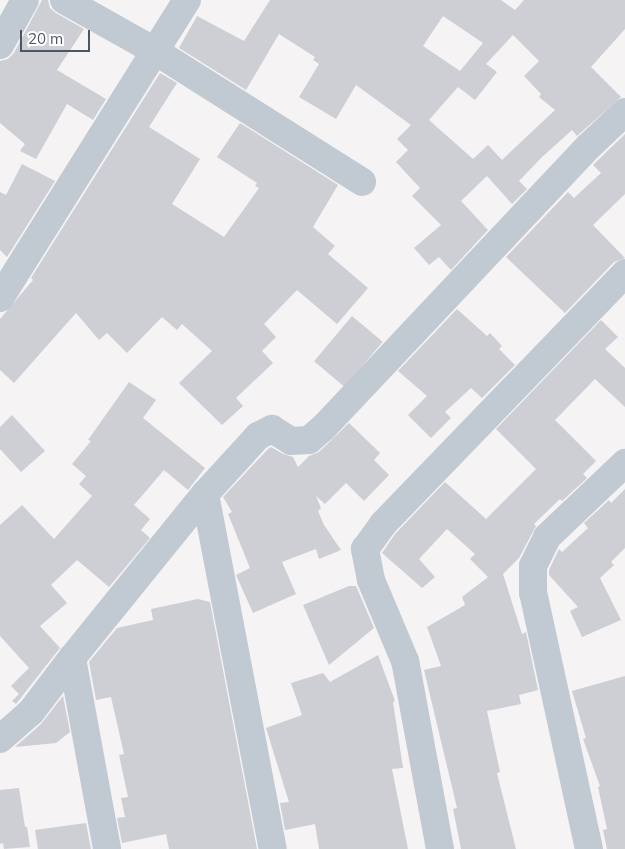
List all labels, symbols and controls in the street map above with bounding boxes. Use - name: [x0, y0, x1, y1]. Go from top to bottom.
- scale bar: [22, 20, 92, 52]
- text: 20 m: [28, 29, 63, 48]

